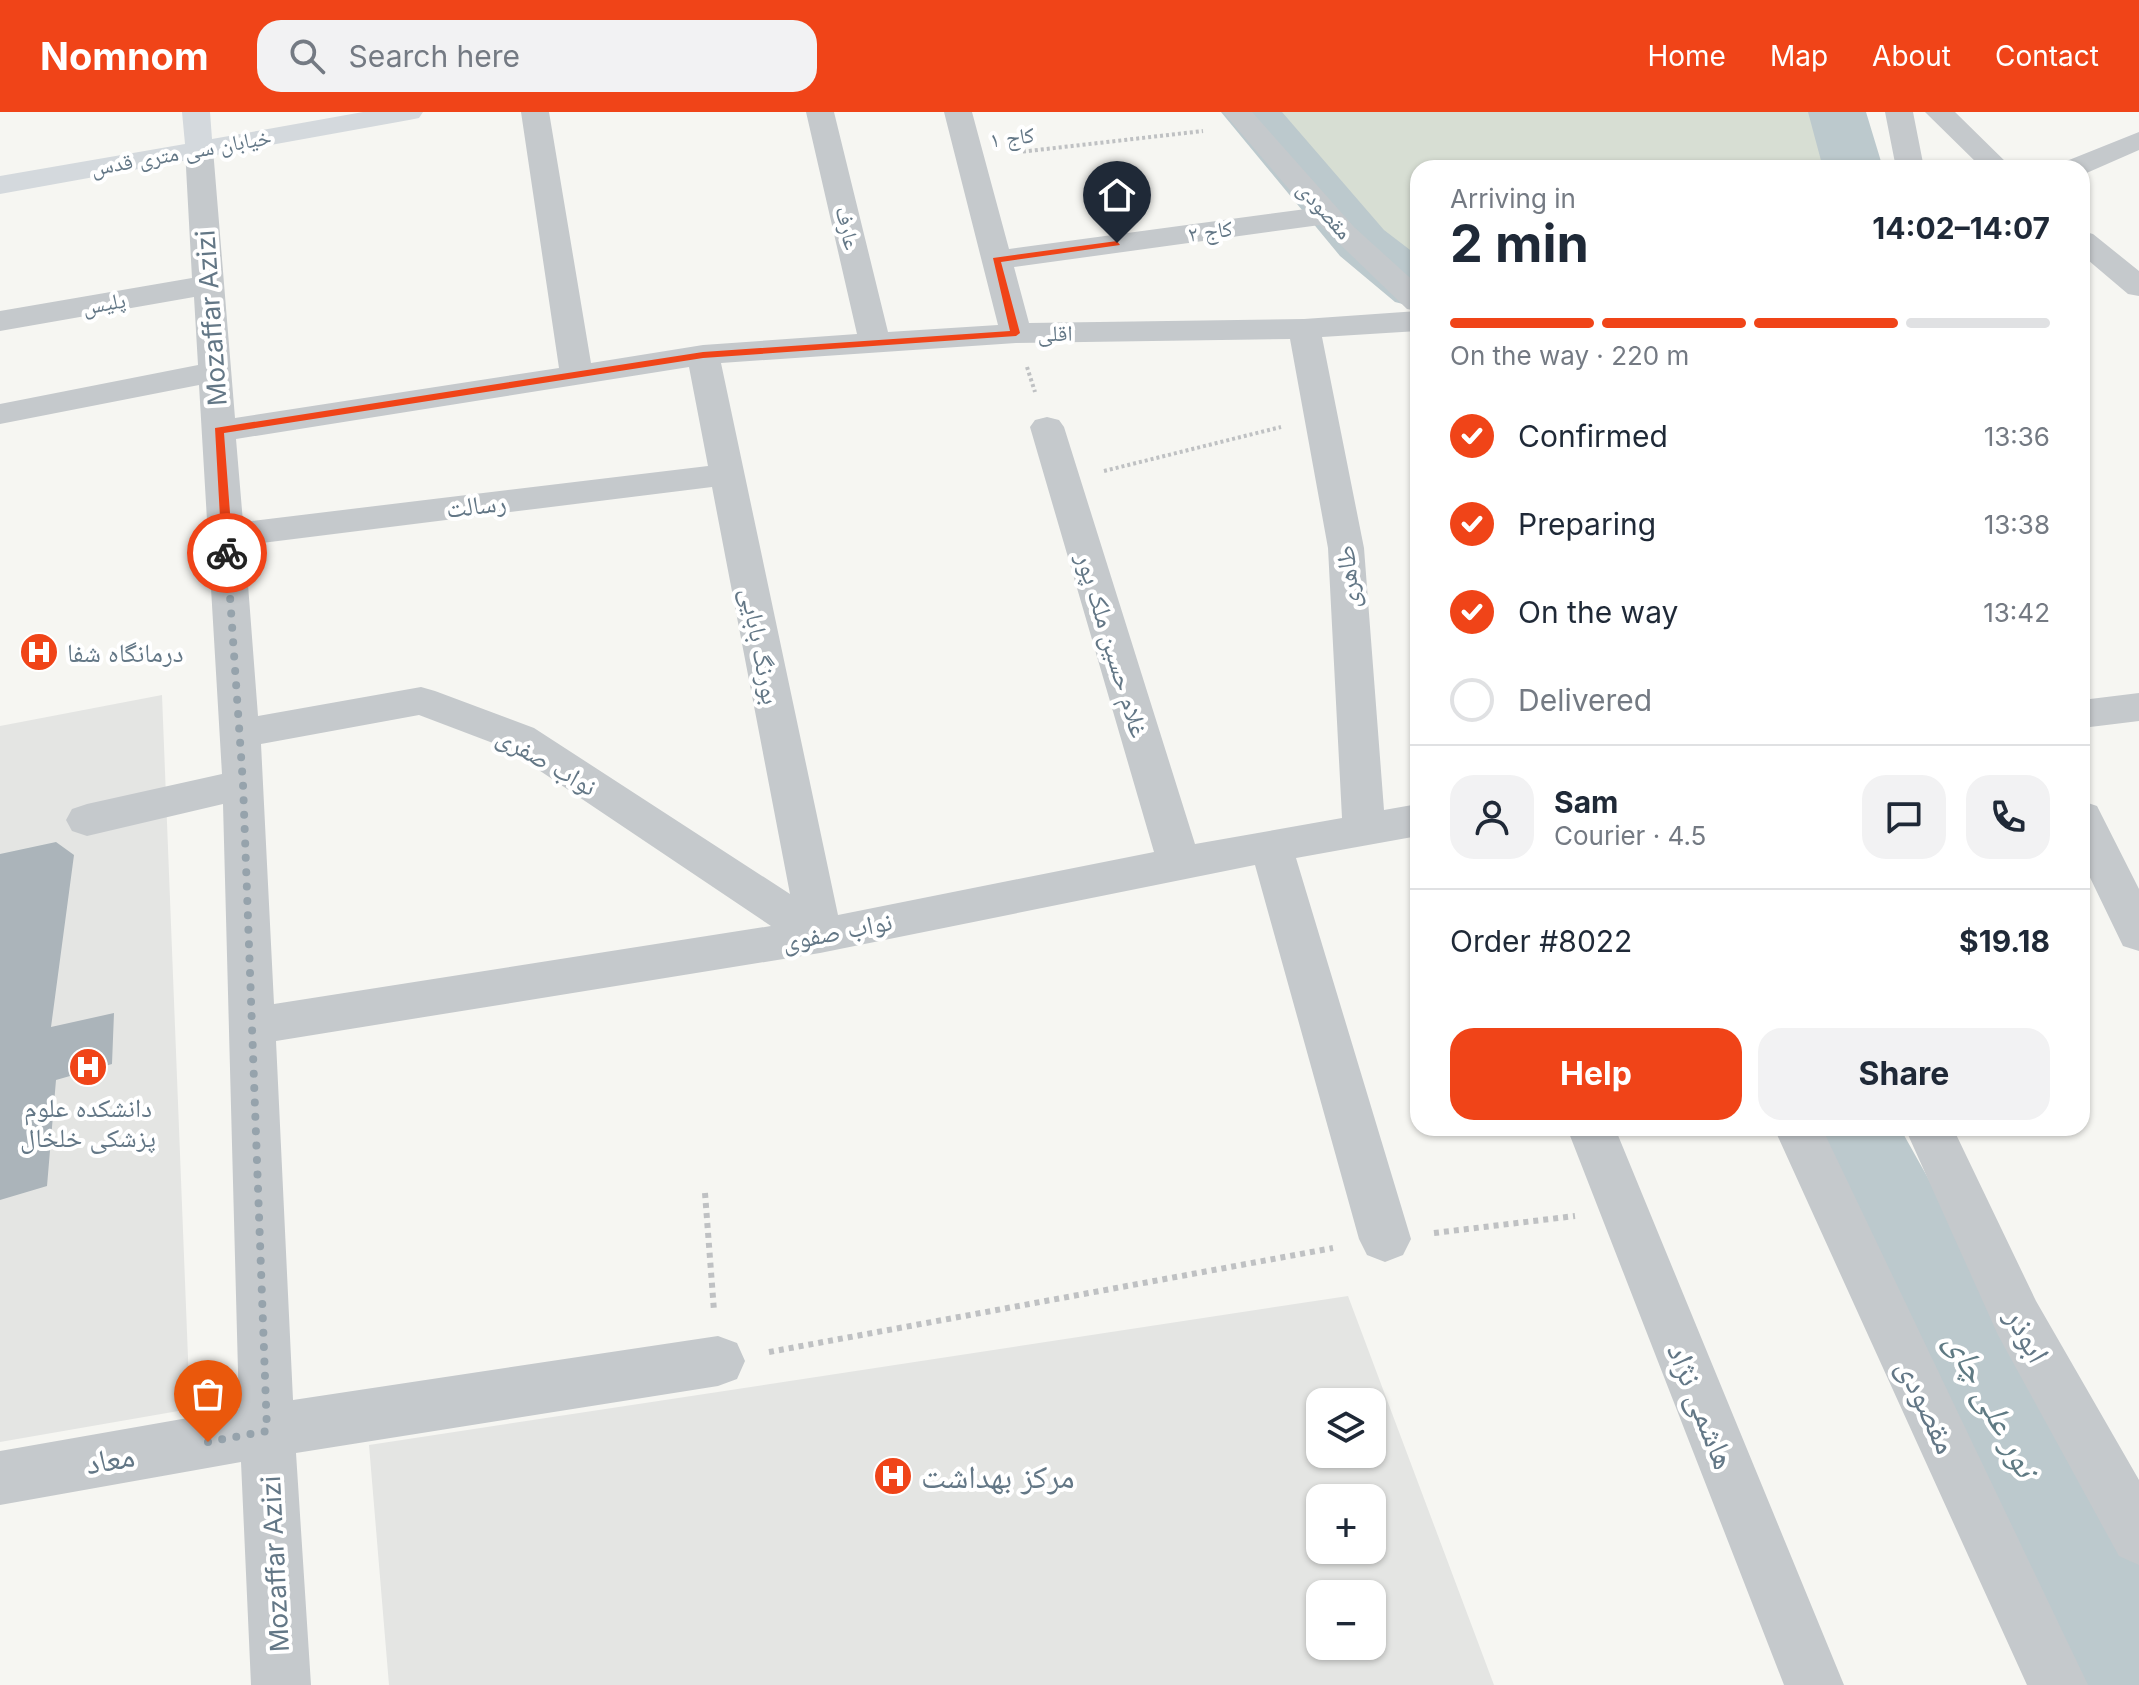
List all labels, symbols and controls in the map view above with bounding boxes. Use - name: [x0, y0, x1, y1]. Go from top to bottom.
- search box: [257, 20, 817, 92]
- text: Nomnom: [40, 33, 209, 79]
- icon: search: [285, 34, 329, 78]
- text: Search here: [349, 38, 520, 74]
- text: Home: [1647, 39, 1726, 73]
- text: Map: [1770, 39, 1828, 73]
- text: About: [1872, 39, 1951, 73]
- text: Contact: [1995, 39, 2099, 73]
- street label: کاج ۱: [988, 121, 1036, 154]
- street label: خیابان سی متری قدس: [89, 123, 273, 182]
- pin: [1083, 161, 1151, 243]
- icon: home: [1095, 173, 1139, 217]
- street label: مقصودی: [1292, 176, 1358, 245]
- text: Arriving in: [1450, 183, 1576, 214]
- street label: عارف: [830, 204, 866, 252]
- text: 14:02–14:07: [1872, 210, 2050, 246]
- text: 2 min: [1450, 212, 1589, 275]
- street label: کاج ۲: [1186, 215, 1234, 248]
- street label: Mozaffar Azizi: [189, 229, 233, 407]
- street label: پلیس: [80, 286, 128, 321]
- street label: اقلی: [1037, 320, 1073, 347]
- text: On the way · 220 m: [1450, 340, 1689, 371]
- icon: check: [1450, 414, 1494, 458]
- text: Confirmed: [1518, 418, 1668, 454]
- text: 13:36: [1984, 421, 2050, 452]
- street label: رسالت: [444, 486, 508, 524]
- icon: check: [1450, 502, 1494, 546]
- text: Preparing: [1518, 506, 1656, 542]
- text: 13:38: [1984, 509, 2050, 540]
- courier: [187, 513, 267, 593]
- icon: bike: [205, 531, 249, 575]
- street label: طاهری: [1329, 544, 1366, 610]
- street label: غلام حسین ملک پور: [1067, 548, 1156, 742]
- street label: بورنگ بابایی: [734, 585, 787, 707]
- icon: check: [1450, 590, 1494, 634]
- text: On the way: [1518, 594, 1678, 630]
- text: 13:42: [1983, 597, 2050, 628]
- hospital icon: درمانگاه شفا: [18, 631, 60, 673]
- place label: درمانگاه شفا: [67, 637, 184, 668]
- text: Delivered: [1518, 682, 1652, 718]
- street label: نواب صفری: [491, 720, 602, 803]
- button: person: [1450, 775, 1534, 859]
- button: chat: [1862, 775, 1946, 859]
- button: phone: [1966, 775, 2050, 859]
- text: Sam: [1554, 784, 1618, 820]
- text: Courier · 4.5: [1554, 820, 1706, 851]
- street label: نواب صفوی: [779, 905, 895, 958]
- text: Order #8022: [1450, 923, 1632, 959]
- text: $19.18: [1959, 923, 2050, 959]
- button: Help: [1450, 1028, 1742, 1120]
- button: Share: [1758, 1028, 2050, 1120]
- hospital icon: دانشکده علوم پزشکی خلخال: [67, 1046, 109, 1088]
- place label: دانشکده علوم پزشکی خلخال: [20, 1092, 156, 1154]
- street label: ابوذر: [1997, 1300, 2059, 1369]
- water label: نور علی چای: [1937, 1325, 2050, 1488]
- street label: هاشمی نژاد: [1658, 1337, 1745, 1475]
- street label: مقصودی: [1889, 1353, 1967, 1459]
- pin: [174, 1360, 242, 1442]
- icon: bag: [186, 1372, 230, 1416]
- map controls: [1306, 1388, 1386, 1660]
- button: layers: [1306, 1388, 1386, 1468]
- street label: معاد: [82, 1436, 138, 1482]
- hospital icon: مرکز بهداشت: [872, 1455, 914, 1497]
- place label: مرکز بهداشت: [921, 1457, 1075, 1496]
- street label: Mozaffar Azizi: [255, 1475, 295, 1653]
- button: +: [1306, 1484, 1386, 1564]
- button: −: [1306, 1580, 1386, 1660]

